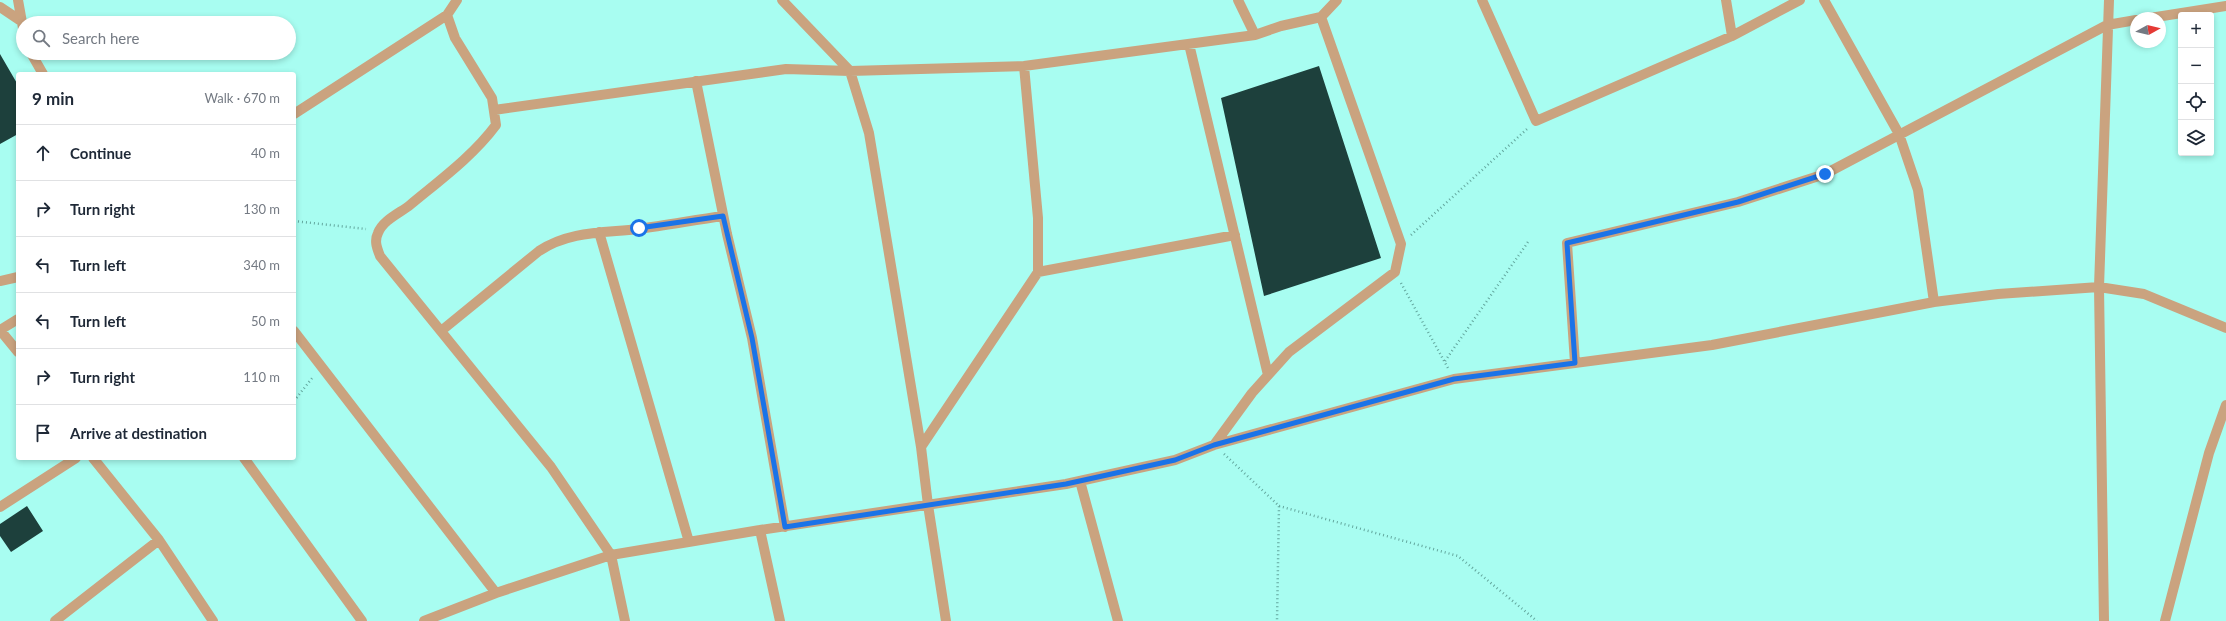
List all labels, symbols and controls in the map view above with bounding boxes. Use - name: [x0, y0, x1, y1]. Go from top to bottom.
- north arrow: [2130, 12, 2166, 48]
- map controls: [2178, 12, 2214, 156]
- button: +: [2178, 12, 2214, 48]
- search box: [16, 16, 296, 60]
- icon: search: [30, 27, 52, 49]
- text: Search here: [62, 29, 139, 47]
- button: −: [2178, 48, 2214, 84]
- button: locate: [2178, 84, 2214, 120]
- text: 9 min: [32, 88, 74, 109]
- text: Walk · 670 m: [204, 90, 280, 106]
- button: layers: [2178, 120, 2214, 156]
- icon: ahead: [32, 142, 54, 164]
- text: Continue: [70, 144, 131, 162]
- text: 40 m: [251, 145, 280, 161]
- route end: [1816, 165, 1834, 183]
- icon: right: [32, 198, 54, 220]
- text: Turn right: [70, 200, 135, 218]
- text: 130 m: [243, 201, 280, 217]
- route start: [630, 219, 648, 237]
- icon: left: [32, 254, 54, 276]
- text: Turn left: [70, 256, 126, 274]
- text: 340 m: [243, 257, 280, 273]
- icon: left: [32, 310, 54, 332]
- text: Turn left: [70, 312, 126, 330]
- text: 50 m: [251, 313, 280, 329]
- icon: right: [32, 366, 54, 388]
- text: Turn right: [70, 368, 135, 386]
- text: 110 m: [243, 369, 280, 385]
- icon: arrive: [32, 422, 54, 444]
- text: Arrive at destination: [70, 424, 207, 442]

